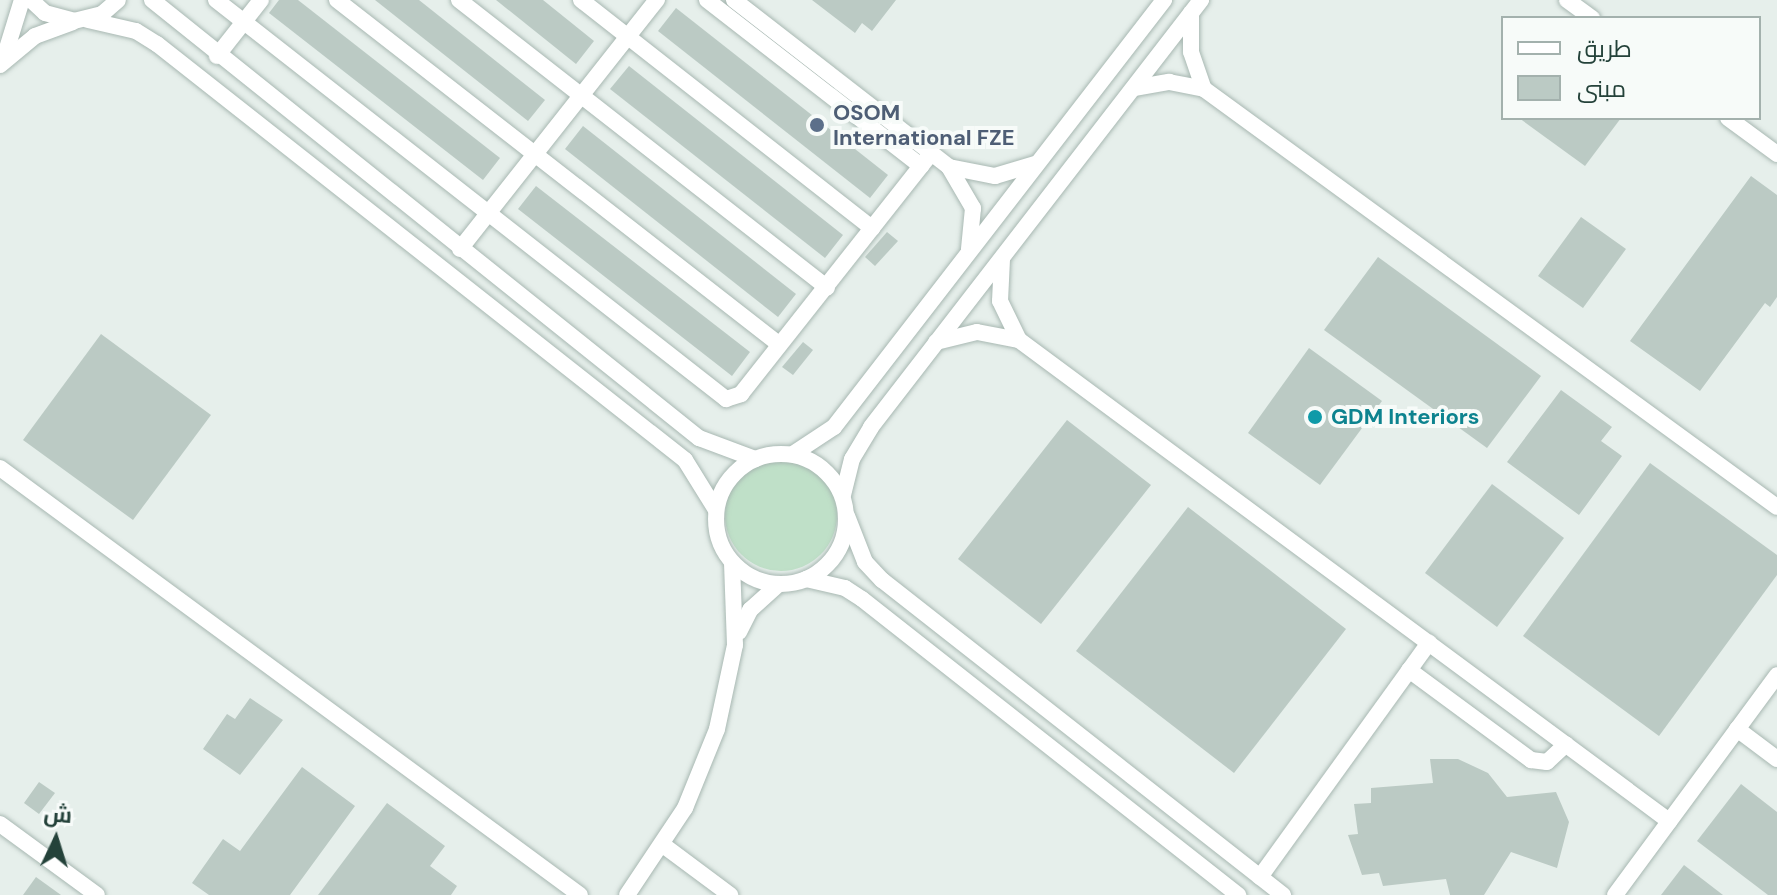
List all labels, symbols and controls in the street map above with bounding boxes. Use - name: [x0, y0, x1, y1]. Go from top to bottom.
- legend: [1501, 16, 1761, 120]
- text: طريق: [1577, 33, 1632, 64]
- text: مبنى: [1577, 73, 1626, 104]
- place label: OSOM International FZE: [833, 99, 1015, 150]
- marker: OSOM International FZE: [808, 116, 826, 134]
- place label: GDM Interiors: [1331, 404, 1480, 430]
- marker: GDM Interiors: [1306, 408, 1324, 426]
- north arrow: [16, 799, 96, 879]
- text: ش: [43, 799, 73, 830]

